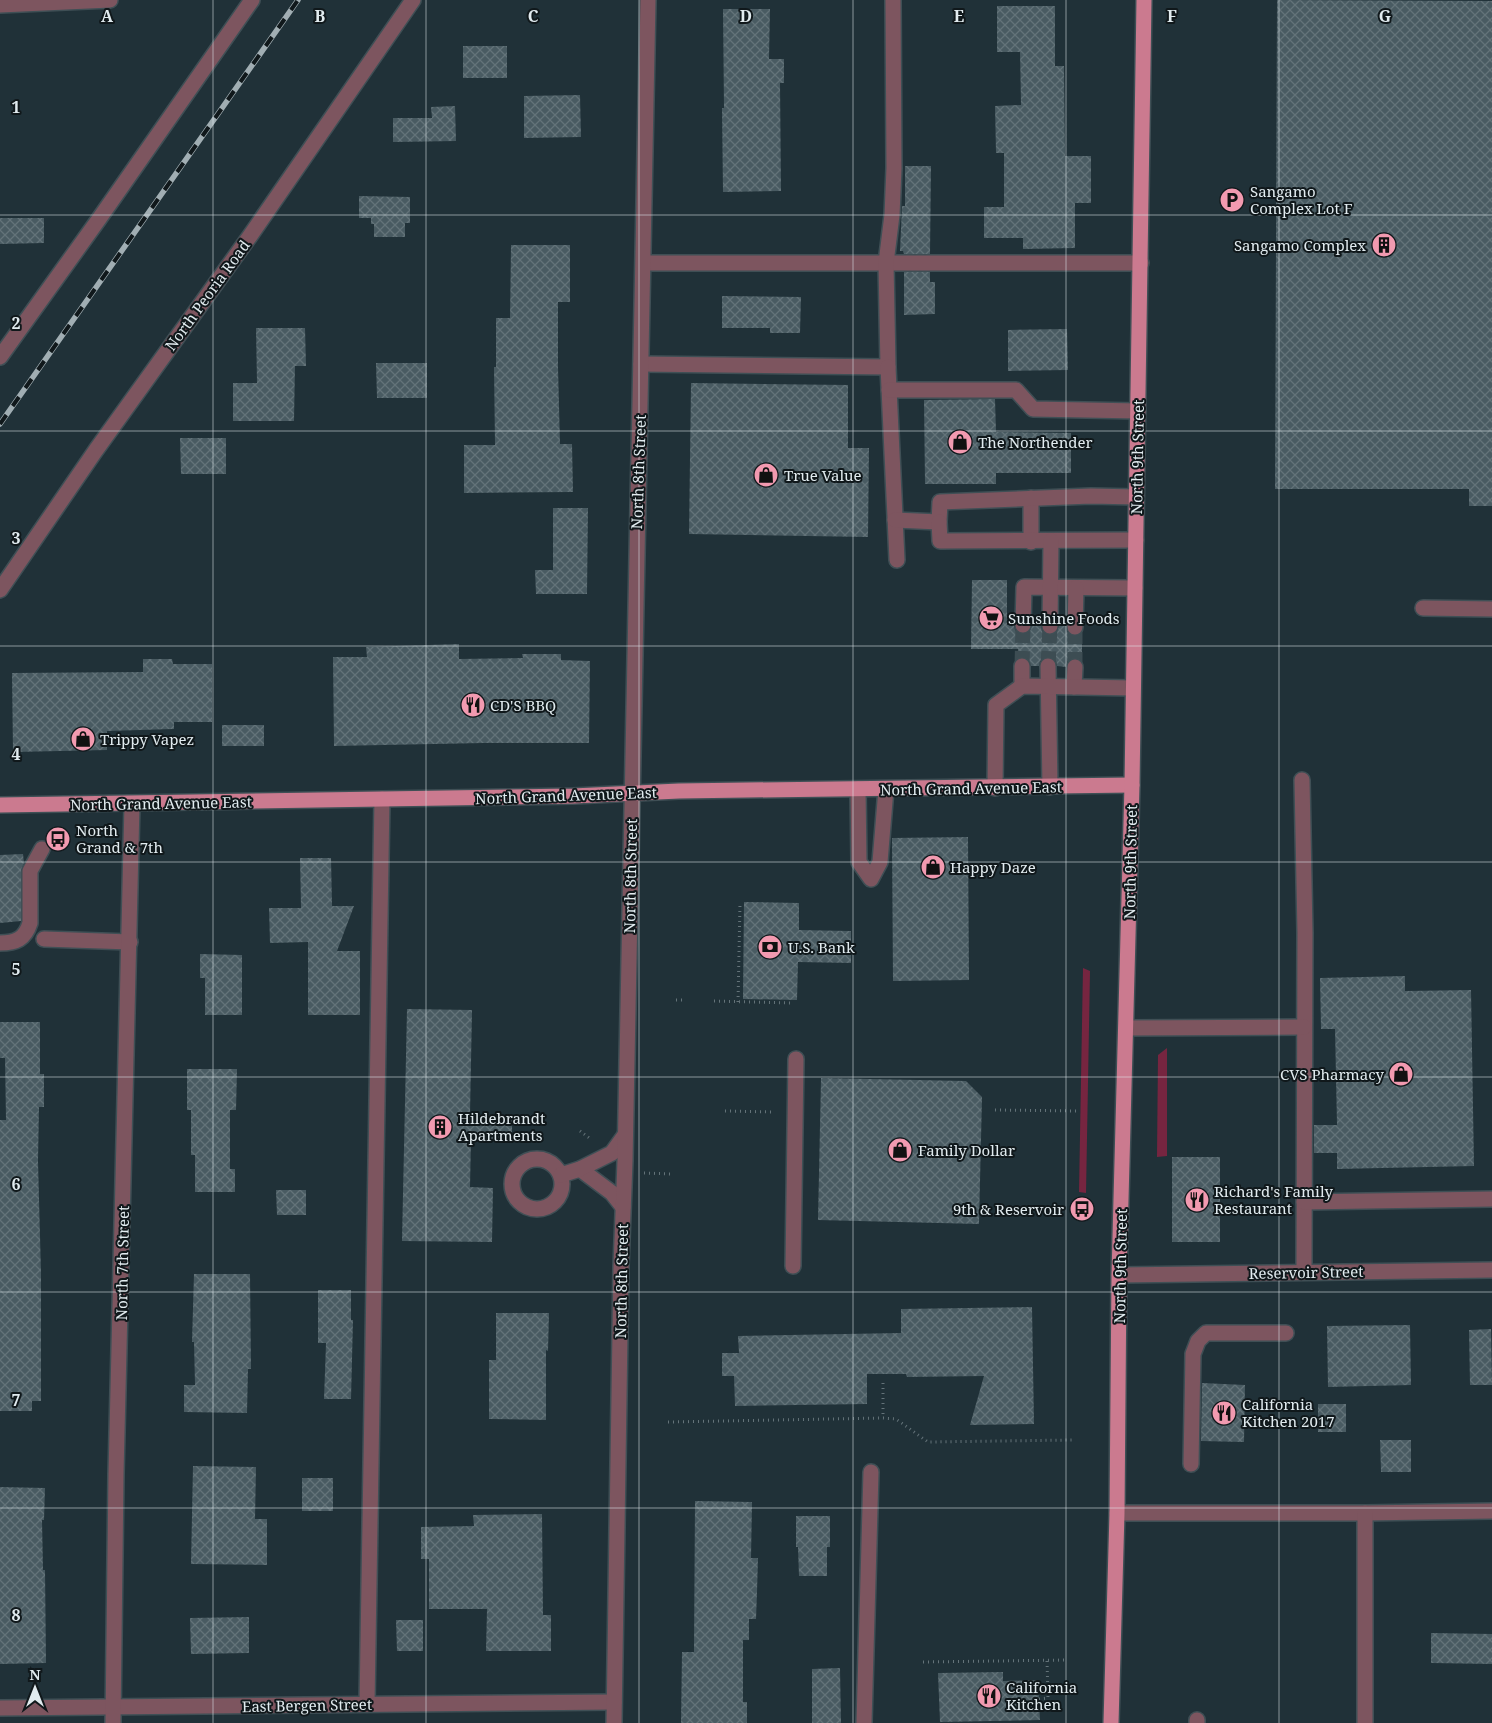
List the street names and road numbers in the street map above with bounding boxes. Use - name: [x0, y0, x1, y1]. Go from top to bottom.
- street label: North Peoria Road: [160, 236, 254, 354]
- street label: North 9th Street: [1126, 399, 1148, 515]
- street label: North 8th Street: [626, 414, 650, 530]
- street label: North Grand Avenue East: [880, 776, 1062, 800]
- street label: North Grand Avenue East: [475, 782, 657, 808]
- street label: North Grand Avenue East: [70, 791, 252, 815]
- street label: North 9th Street: [1119, 804, 1141, 920]
- street label: North 8th Street: [619, 818, 641, 934]
- street label: North 7th Street: [111, 1205, 133, 1321]
- street label: North 9th Street: [1109, 1208, 1131, 1324]
- street label: North 8th Street: [610, 1223, 632, 1339]
- street label: Reservoir Street: [1248, 1261, 1364, 1283]
- street label: East Bergen Street: [242, 1694, 372, 1716]

